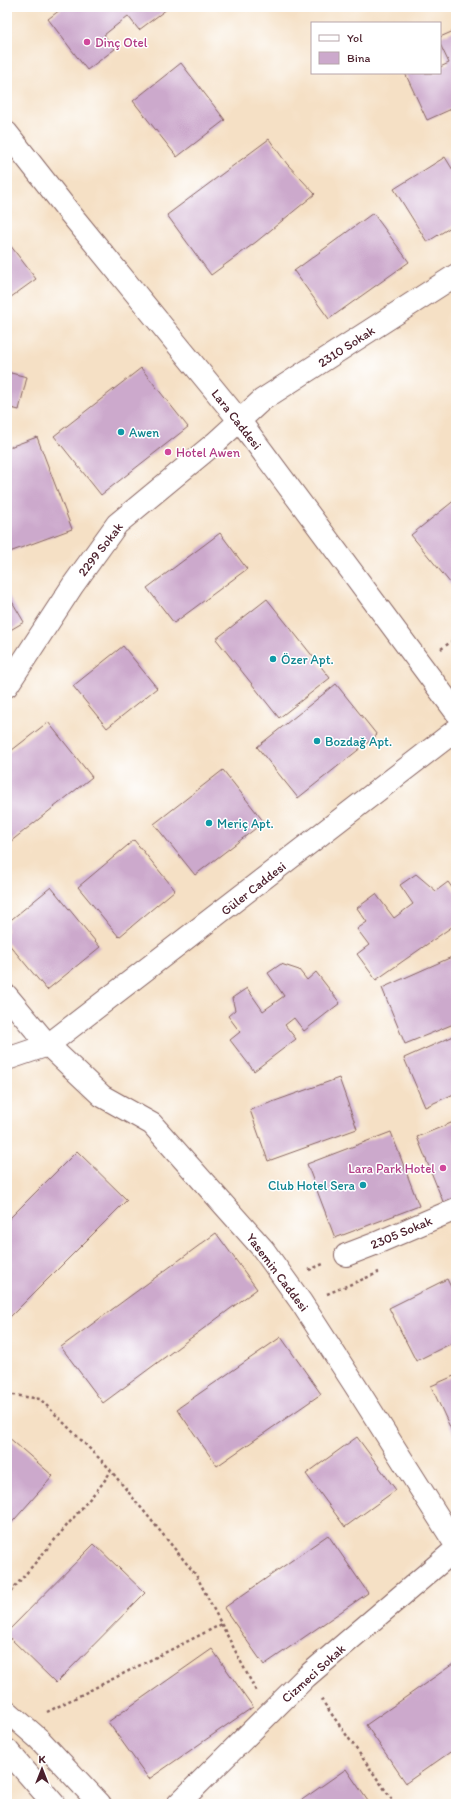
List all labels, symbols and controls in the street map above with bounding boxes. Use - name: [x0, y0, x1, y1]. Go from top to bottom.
- legend: [311, 22, 441, 74]
- text: Yol: [347, 31, 363, 45]
- place label: Dinç Otel: [95, 35, 148, 50]
- marker: Dinç Otel: [82, 37, 92, 47]
- text: Bina: [347, 51, 371, 65]
- street label: 2310 Sokak: [315, 322, 378, 370]
- street label: Lara Caddesi: [208, 386, 265, 452]
- place label: Awen: [129, 425, 159, 440]
- marker: Awen: [116, 427, 126, 437]
- place label: Hotel Awen: [176, 445, 241, 460]
- marker: Hotel Awen: [163, 447, 173, 457]
- street label: 2299 Sokak: [75, 519, 126, 579]
- place label: Özer Apt.: [281, 652, 334, 667]
- marker: Özer Apt.: [268, 654, 278, 664]
- place label: Bozdağ Apt.: [325, 734, 392, 749]
- marker: Bozdağ Apt.: [312, 736, 322, 746]
- place label: Meriç Apt.: [217, 816, 274, 831]
- marker: Meriç Apt.: [204, 818, 214, 828]
- street label: Güler Caddesi: [218, 858, 289, 918]
- place label: Lara Park Hotel: [348, 1161, 435, 1176]
- marker: Lara Park Hotel: [438, 1163, 448, 1173]
- place label: Club Hotel Sera: [268, 1178, 356, 1193]
- marker: Club Hotel Sera: [358, 1180, 368, 1190]
- street label: 2305 Sokak: [368, 1213, 435, 1252]
- street label: Yasemin Caddesi: [243, 1230, 312, 1314]
- street label: Cizmeci Sokak: [278, 1641, 348, 1706]
- north arrow: [22, 1749, 62, 1789]
- text: K: [38, 1753, 46, 1766]

